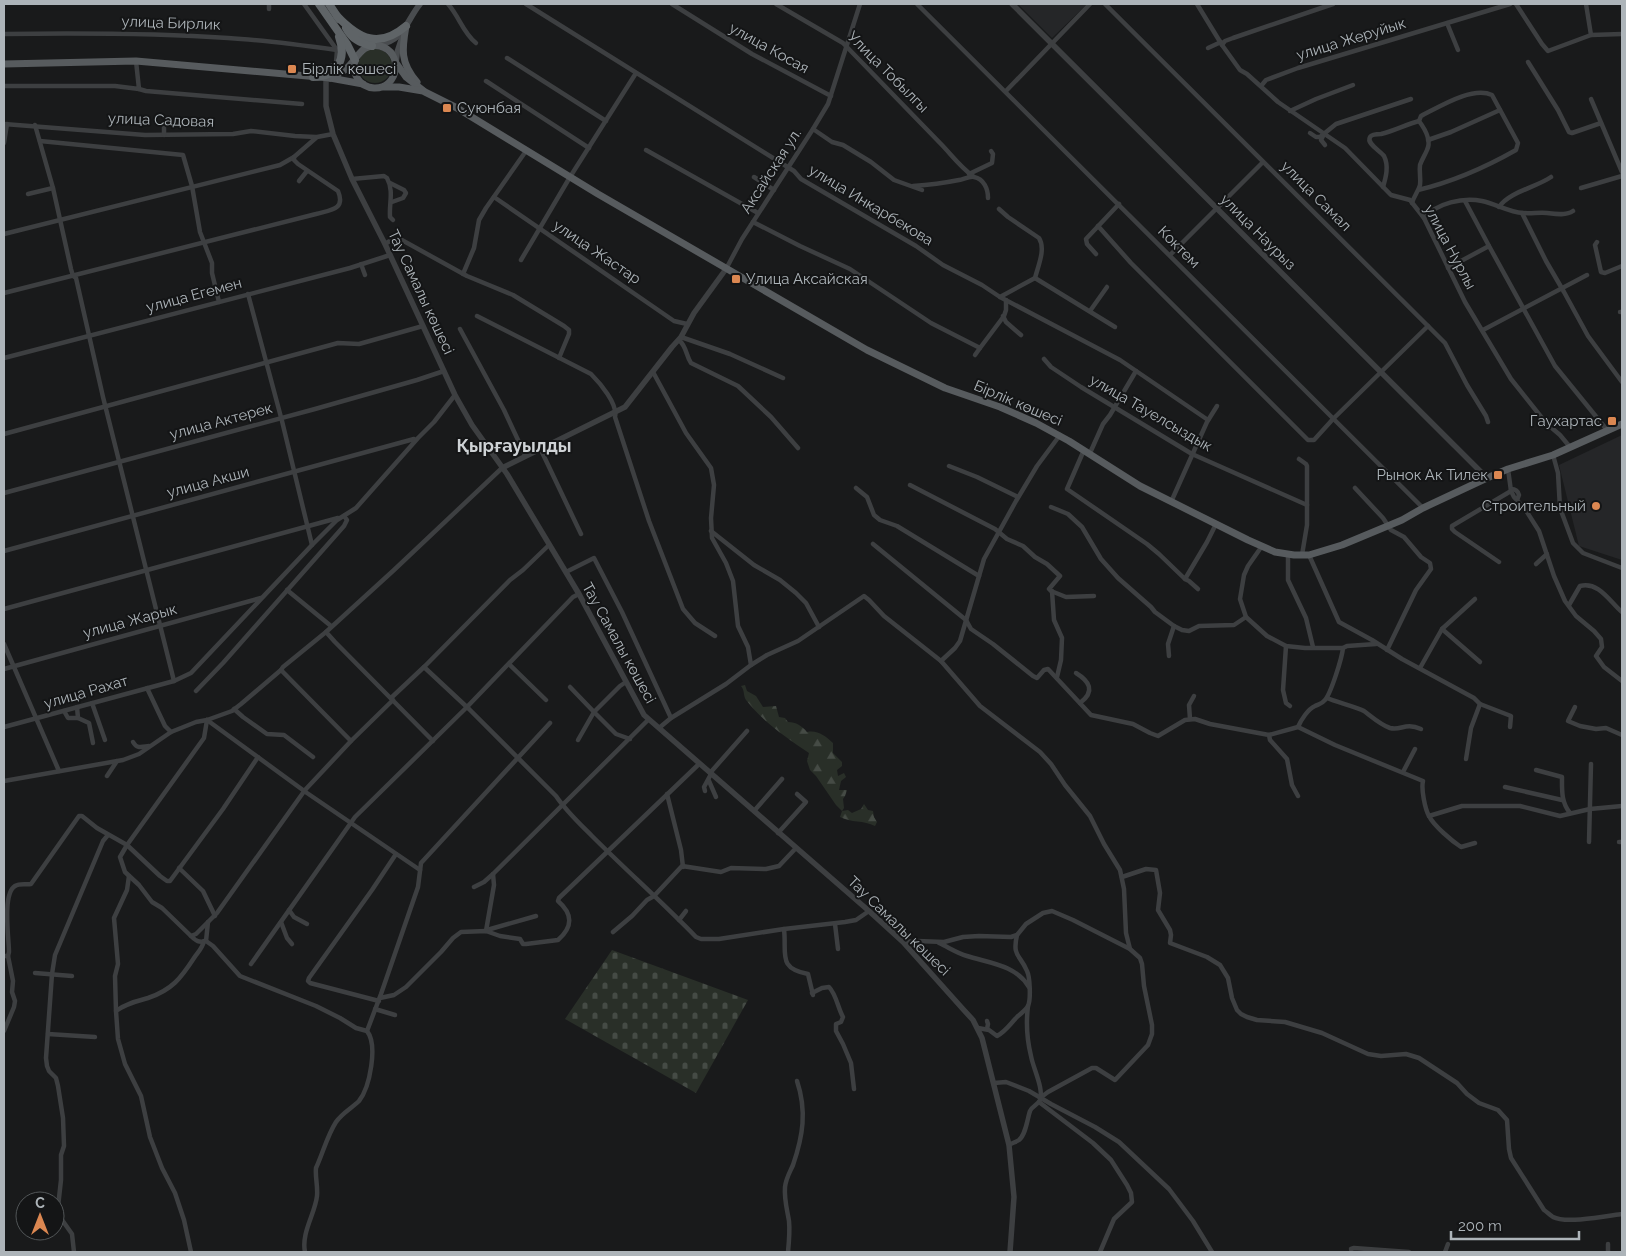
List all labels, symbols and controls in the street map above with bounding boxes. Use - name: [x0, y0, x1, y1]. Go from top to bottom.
- street label: улица Бирлик: [121, 12, 221, 34]
- street label: улица Жеруйык: [1294, 14, 1408, 64]
- street label: улица Косая: [726, 19, 812, 77]
- street label: Улица Тобылгы: [844, 28, 932, 116]
- place label: Бірлік көшесі: [302, 60, 396, 78]
- marker: Бірлік көшесі: [286, 63, 298, 75]
- place label: Суюнбая: [457, 99, 521, 117]
- marker: Суюнбая: [441, 102, 453, 114]
- street label: улица Садовая: [108, 109, 214, 131]
- street label: Аксайская ул.: [737, 125, 805, 217]
- street label: улица Самал: [1277, 157, 1355, 235]
- street label: улица Инкарбекова: [805, 161, 937, 249]
- street label: улица Наурыз: [1216, 190, 1300, 274]
- street label: улица Нурлы: [1420, 202, 1480, 292]
- street label: улица Жастар: [550, 216, 644, 288]
- street label: Коктем: [1154, 222, 1204, 272]
- street label: Тау Самалы көшесі: [384, 227, 458, 357]
- place label: Улица Аксайская: [746, 270, 868, 288]
- marker: Улица Аксайская: [730, 273, 742, 285]
- street label: улица Егемен: [144, 274, 244, 316]
- street label: улица Тауелсыздык: [1087, 371, 1216, 456]
- street label: Бірлік көшесі: [971, 376, 1065, 430]
- street label: улица Актерек: [168, 399, 274, 443]
- place label: Гаухартас: [1530, 412, 1602, 430]
- marker: Гаухартас: [1606, 415, 1618, 427]
- district label: Қырғауылды: [456, 435, 572, 456]
- street label: улица Акши: [165, 462, 251, 502]
- place label: Рынок Ак Тилек: [1376, 466, 1488, 484]
- marker: Рынок Ак Тилек: [1492, 469, 1504, 481]
- place label: Строительный: [1482, 497, 1586, 515]
- marker: Строительный: [1590, 500, 1602, 512]
- street label: Тау Самалы көшесі: [578, 579, 660, 707]
- street label: улица Жарык: [81, 600, 179, 642]
- street label: улица Рахат: [42, 671, 130, 713]
- street label: Тау Самалы көшесі: [844, 873, 954, 979]
- north arrow: [15, 1191, 65, 1241]
- text: С: [35, 1195, 45, 1211]
- scale bar: [1451, 1208, 1578, 1240]
- text: 200 m: [1458, 1217, 1502, 1235]

